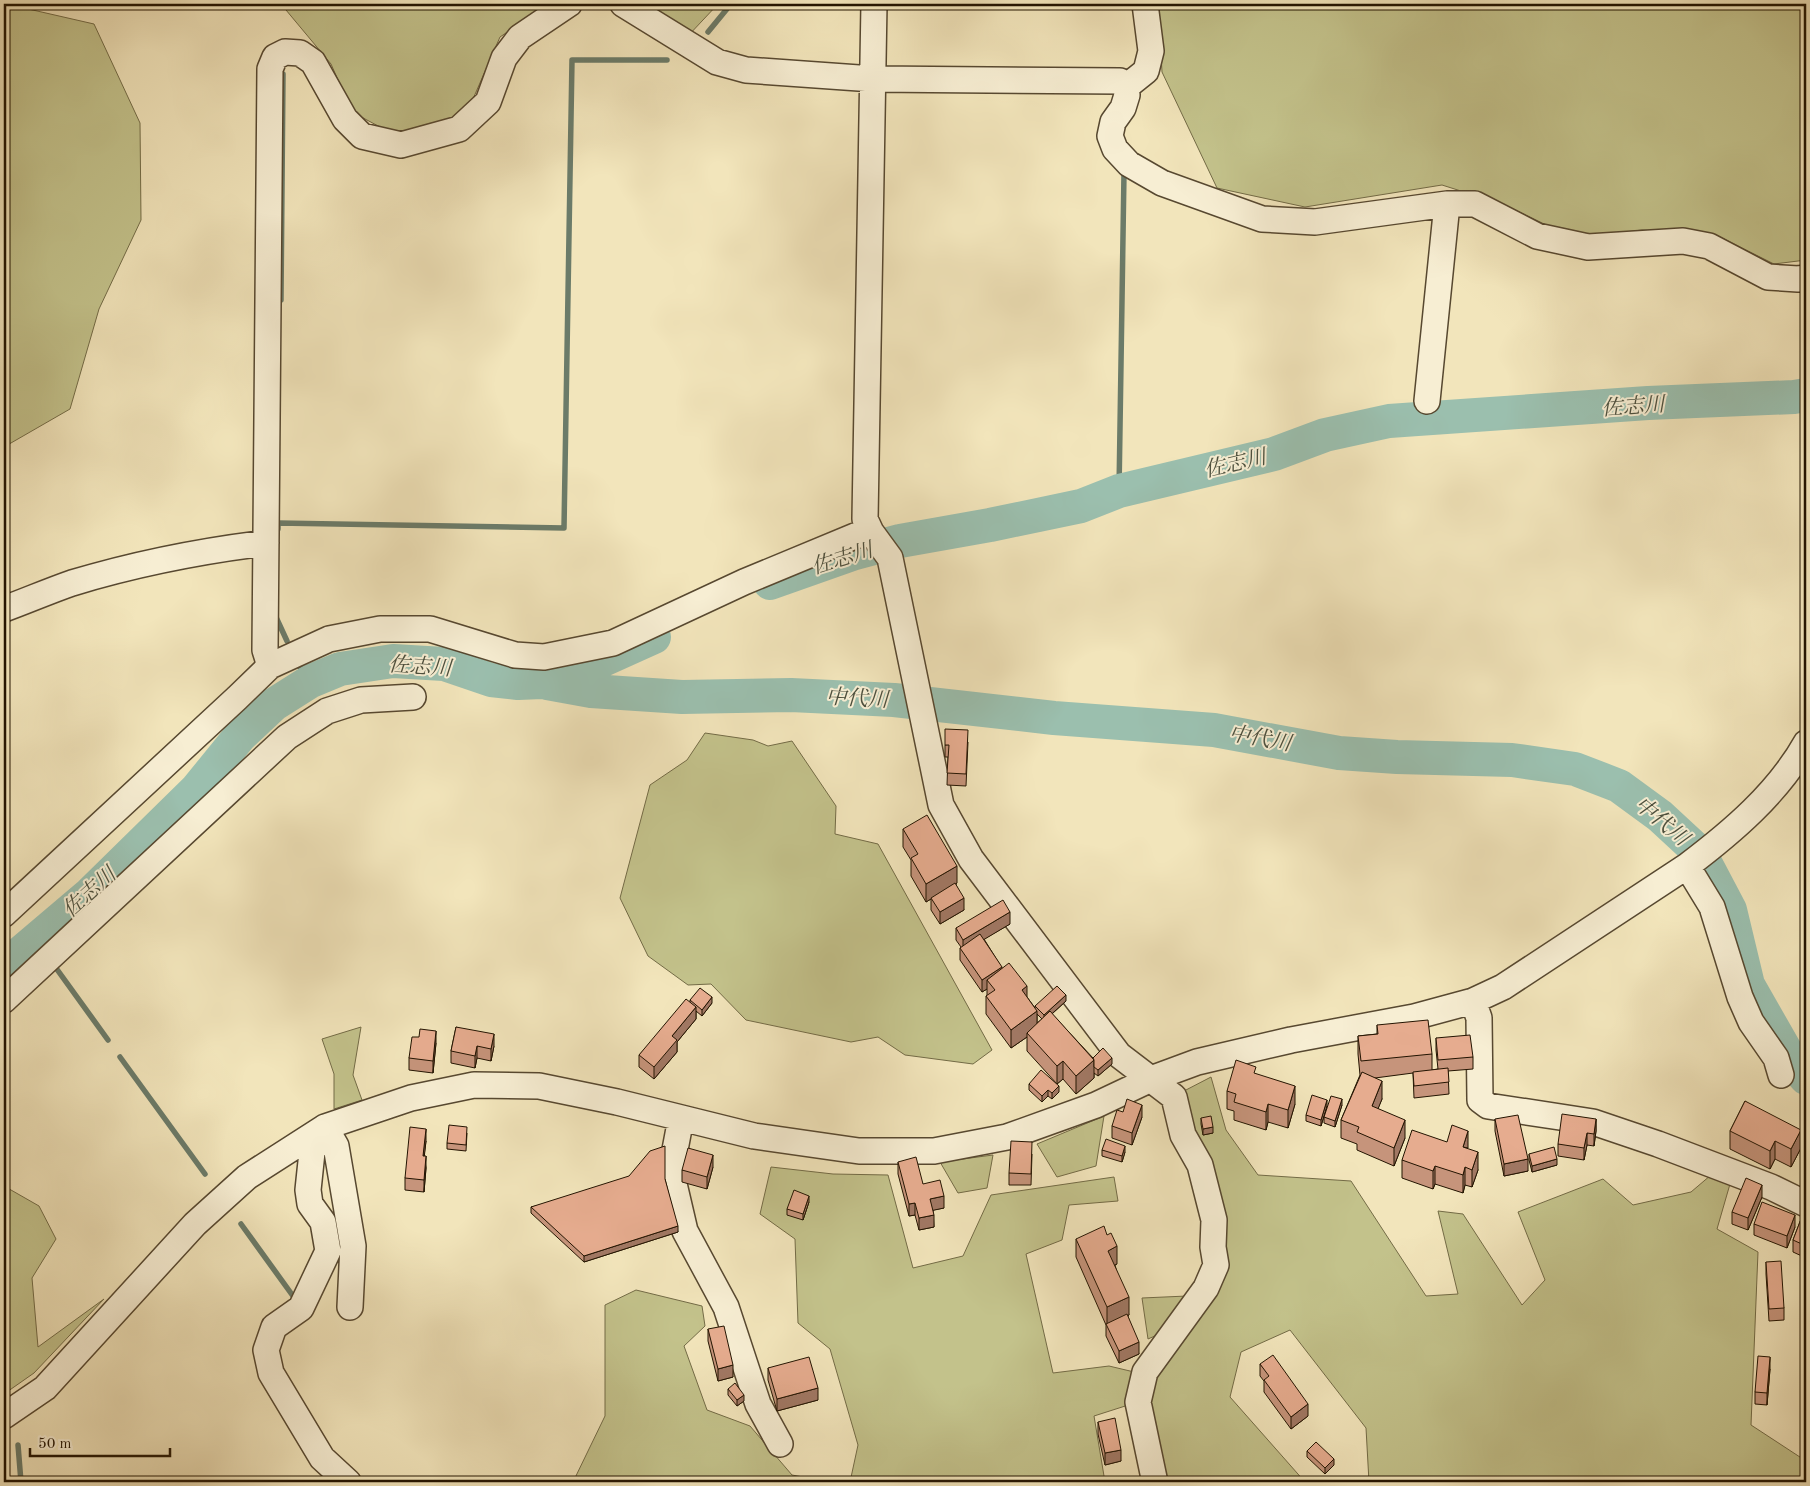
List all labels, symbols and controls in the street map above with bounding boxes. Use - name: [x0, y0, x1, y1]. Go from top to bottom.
- water label: 佐志川: [1601, 393, 1667, 420]
- water label: 佐志川: [1202, 445, 1270, 482]
- water label: 佐志川: [809, 538, 878, 579]
- water label: 佐志川: [388, 653, 454, 680]
- water label: 中代川: [825, 685, 891, 712]
- water label: 中代川: [1227, 722, 1295, 756]
- water label: 中代川: [1630, 792, 1695, 852]
- water label: 佐志川: [58, 861, 122, 922]
- scale bar: [30, 1426, 170, 1458]
- text: 50 m: [38, 1437, 72, 1452]

